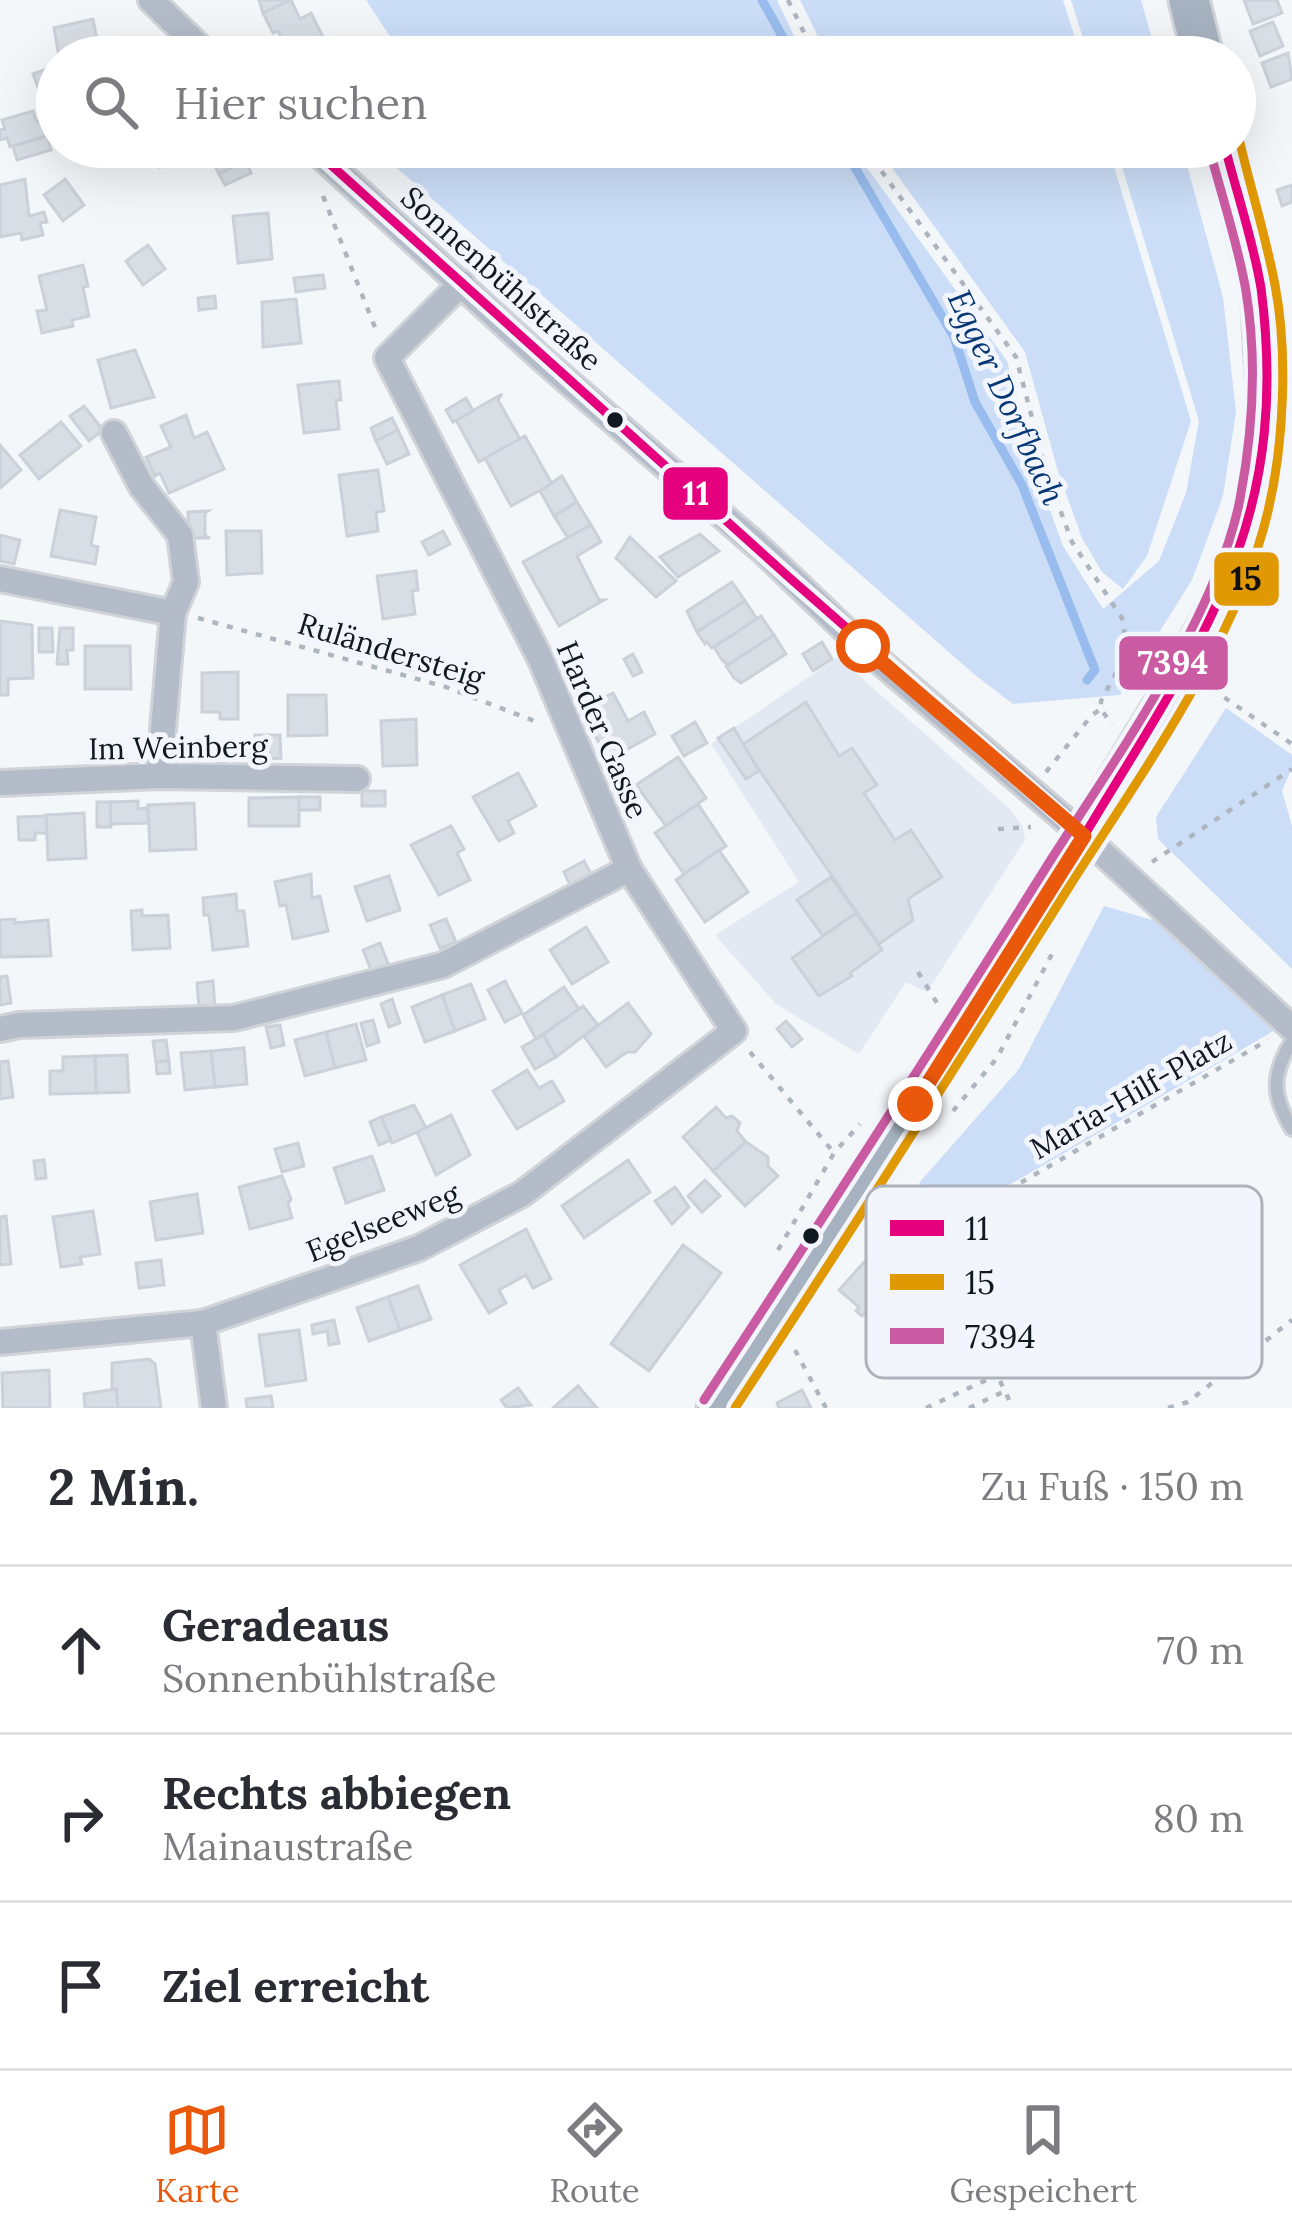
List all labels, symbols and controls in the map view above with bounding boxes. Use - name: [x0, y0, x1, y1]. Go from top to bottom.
- search box: [36, 36, 1256, 168]
- icon: search: [78, 69, 144, 135]
- text: Hier suchen: [174, 74, 427, 131]
- street label: Sonnenbühlstraße: [393, 178, 610, 378]
- water label: Egger Dorfbach: [939, 283, 1075, 511]
- unlabelled marker: [604, 409, 626, 431]
- line badge: 11: [661, 465, 730, 522]
- text: 11: [683, 472, 709, 514]
- line badge: 15: [1212, 550, 1281, 608]
- text: 15: [1230, 557, 1262, 599]
- street label: Ruländersteig: [293, 604, 490, 698]
- route start: [836, 619, 890, 673]
- line badge: 7394: [1117, 634, 1230, 692]
- street label: Harder Gasse: [549, 635, 657, 824]
- text: 7394: [1137, 641, 1209, 683]
- street label: Im Weinberg: [88, 726, 269, 769]
- street label: Maria-Hilf-Platz: [1023, 1021, 1238, 1167]
- route end: [888, 1077, 942, 1131]
- street label: Egelseeweg: [300, 1174, 467, 1271]
- legend: [866, 1186, 1262, 1378]
- text: 11: [965, 1207, 989, 1249]
- unlabelled marker: [800, 1225, 822, 1247]
- text: 15: [965, 1261, 995, 1303]
- text: 7394: [965, 1315, 1036, 1357]
- text: 2 Min.: [48, 1454, 199, 1519]
- text: Zu Fuß · 150 m: [981, 1461, 1244, 1511]
- text: Geradeaus: [162, 1596, 389, 1653]
- icon: ahead: [48, 1617, 114, 1683]
- text: 70 m: [1157, 1625, 1244, 1675]
- text: Sonnenbühlstraße: [162, 1653, 497, 1703]
- text: Rechts abbiegen: [162, 1764, 511, 1821]
- icon: right: [48, 1785, 114, 1851]
- text: 80 m: [1153, 1793, 1244, 1843]
- text: Mainaustraße: [162, 1821, 413, 1871]
- icon: arrive: [48, 1953, 114, 2019]
- text: Ziel erreicht: [162, 1957, 429, 2014]
- tab: Karte: [155, 2097, 240, 2211]
- tab: Route: [549, 2097, 640, 2211]
- tab: Gespeichert: [949, 2097, 1137, 2211]

